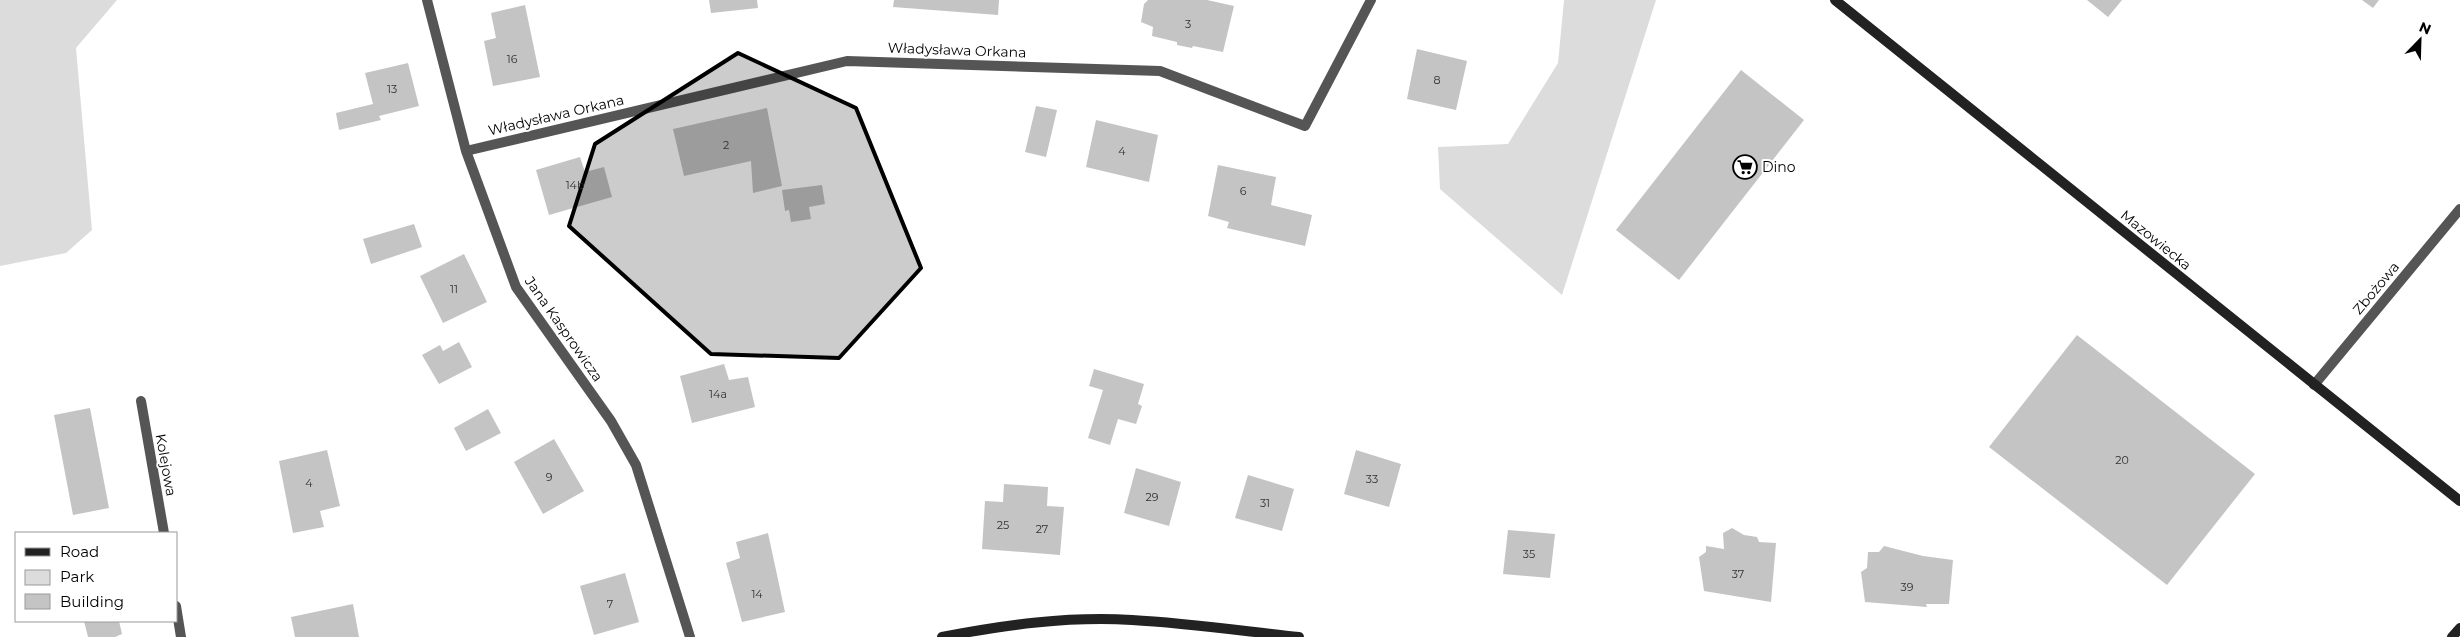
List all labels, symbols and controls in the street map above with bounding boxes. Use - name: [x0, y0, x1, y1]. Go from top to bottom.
- north arrow: [2395, 15, 2445, 65]
- house number: 3: [1185, 17, 1191, 31]
- text: N: [2416, 18, 2434, 39]
- street label: Władysława Orkana: [887, 39, 1027, 61]
- house number: 16: [507, 52, 518, 66]
- house number: 8: [1433, 73, 1441, 87]
- house number: 13: [387, 82, 397, 96]
- street label: Władysława Orkana: [486, 91, 626, 139]
- house number: 2: [723, 138, 729, 152]
- house number: 4: [1118, 144, 1126, 158]
- supermarket icon: Dino: [1732, 154, 1758, 180]
- place label: Dino: [1762, 158, 1796, 176]
- house number: 14b: [566, 178, 584, 192]
- house number: 6: [1240, 184, 1247, 198]
- street label: Mazowiecka: [2117, 206, 2195, 274]
- street label: Zbożowa: [2349, 258, 2403, 318]
- street label: Jana Kasprowicza: [520, 272, 607, 385]
- house number: 11: [450, 282, 458, 296]
- house number: 14a: [709, 387, 727, 401]
- street label: Kolejowa: [152, 432, 180, 498]
- house number: 20: [2115, 453, 2129, 467]
- house number: 9: [546, 470, 553, 484]
- house number: 33: [1366, 472, 1378, 486]
- house number: 4: [305, 476, 313, 490]
- house number: 29: [1146, 490, 1159, 504]
- house number: 31: [1260, 496, 1270, 510]
- house number: 25: [997, 518, 1009, 532]
- house number: 27: [1036, 522, 1048, 536]
- legend: [15, 532, 178, 622]
- text: Road: [60, 542, 99, 561]
- house number: 35: [1523, 547, 1535, 561]
- text: Park: [60, 567, 94, 586]
- house number: 37: [1732, 567, 1744, 581]
- house number: 39: [1901, 580, 1914, 594]
- house number: 14: [751, 587, 763, 601]
- text: Building: [60, 592, 124, 611]
- house number: 7: [607, 597, 613, 611]

